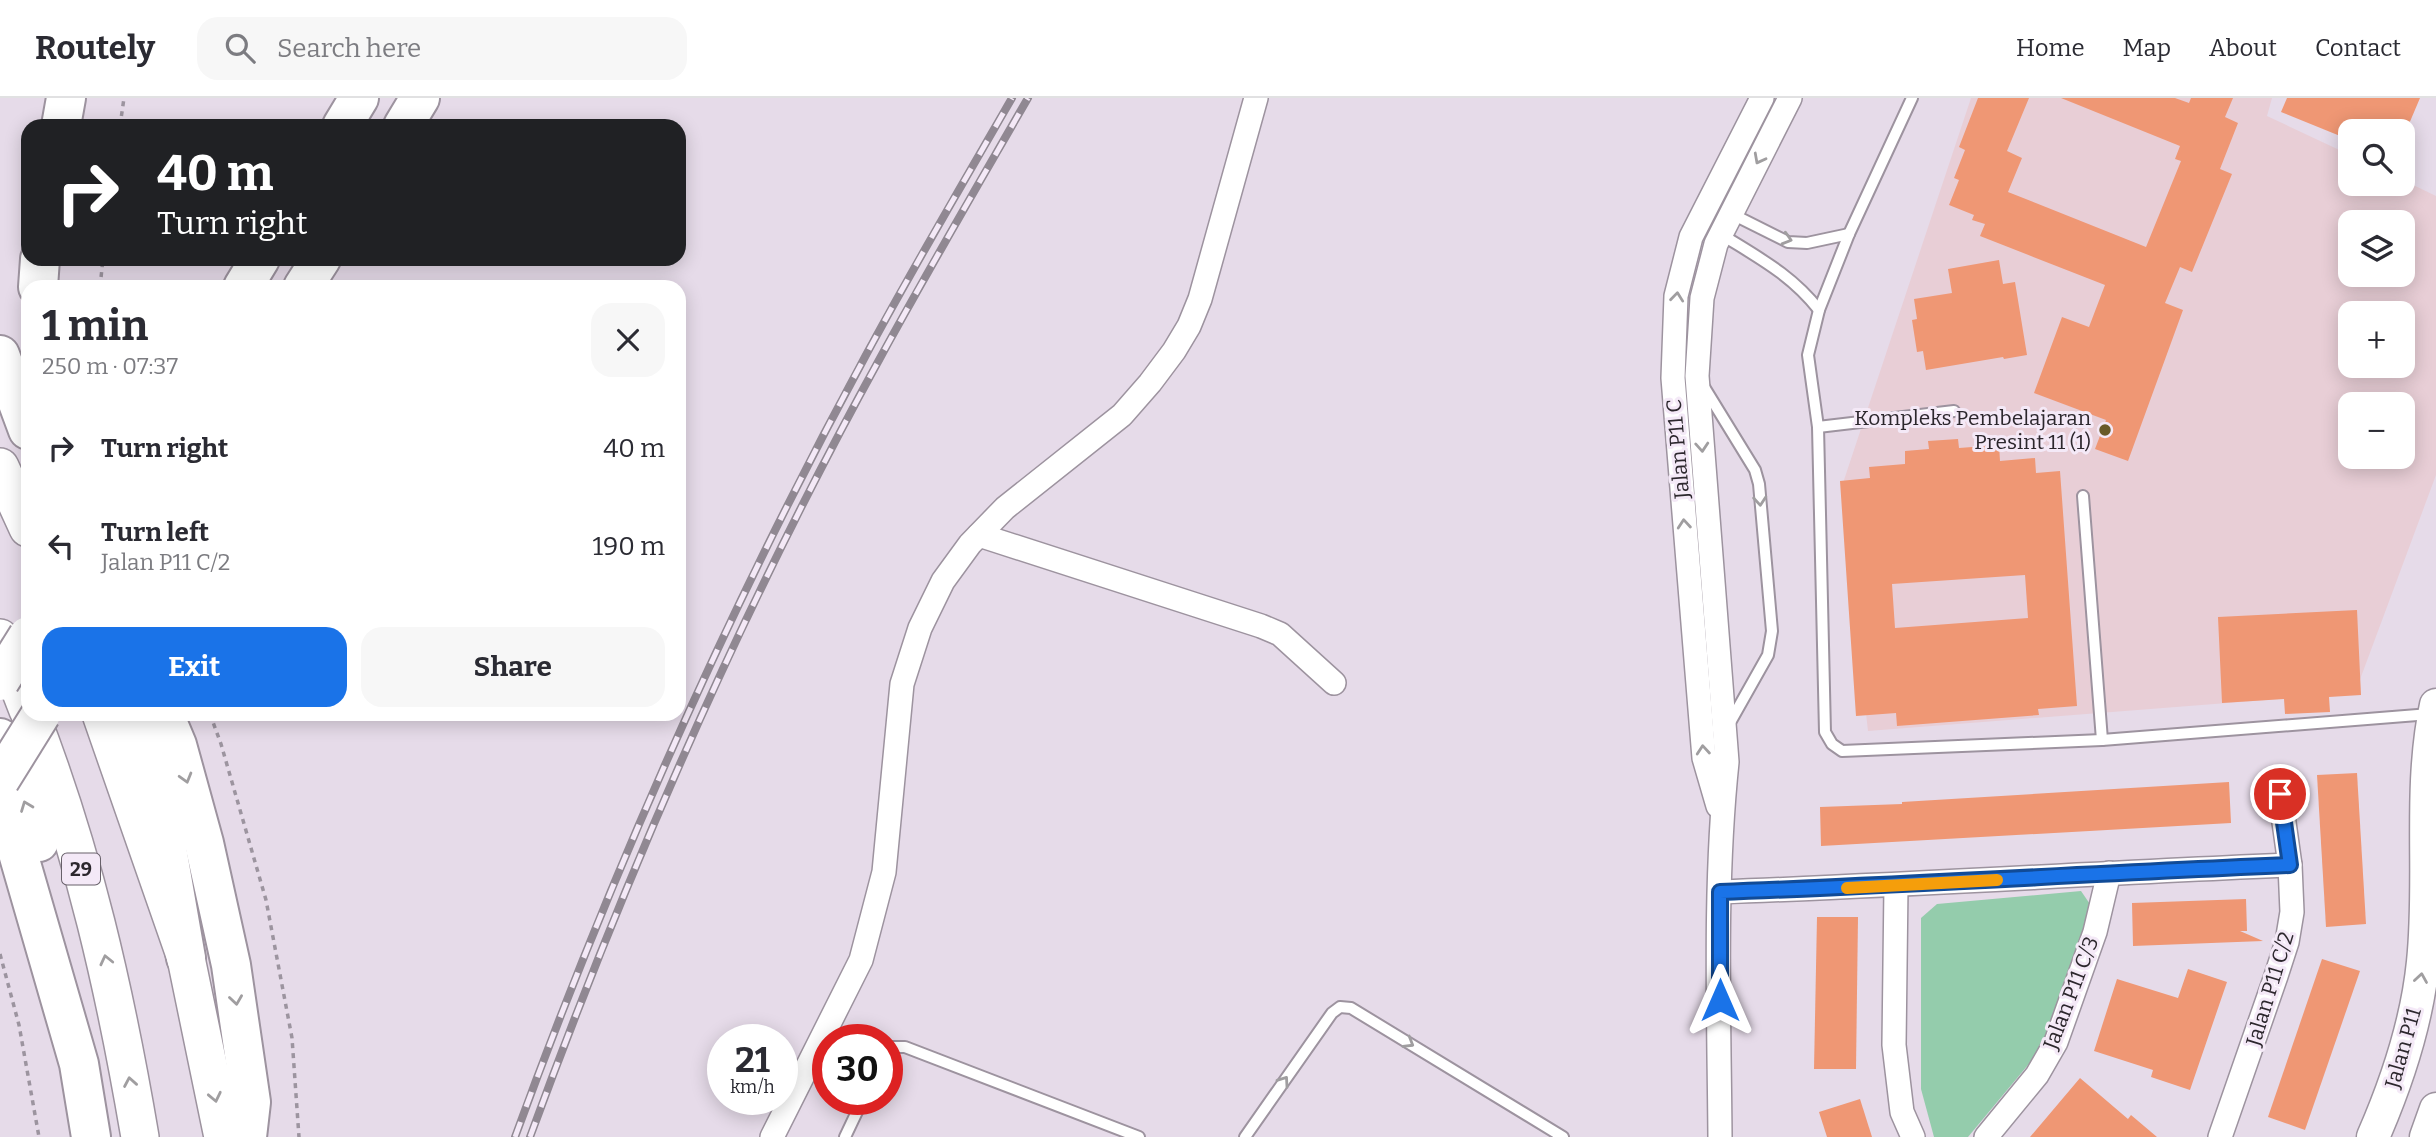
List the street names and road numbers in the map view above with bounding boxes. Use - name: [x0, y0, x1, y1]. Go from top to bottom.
- street label: Jalan P11 C: [1661, 398, 1695, 501]
- road number: 29: [62, 854, 100, 884]
- street label: Jalan P11 C/2: [2240, 929, 2300, 1050]
- street label: Jalan P11 C/3: [2037, 933, 2104, 1054]
- street label: Jalan P11: [2379, 1004, 2427, 1092]

